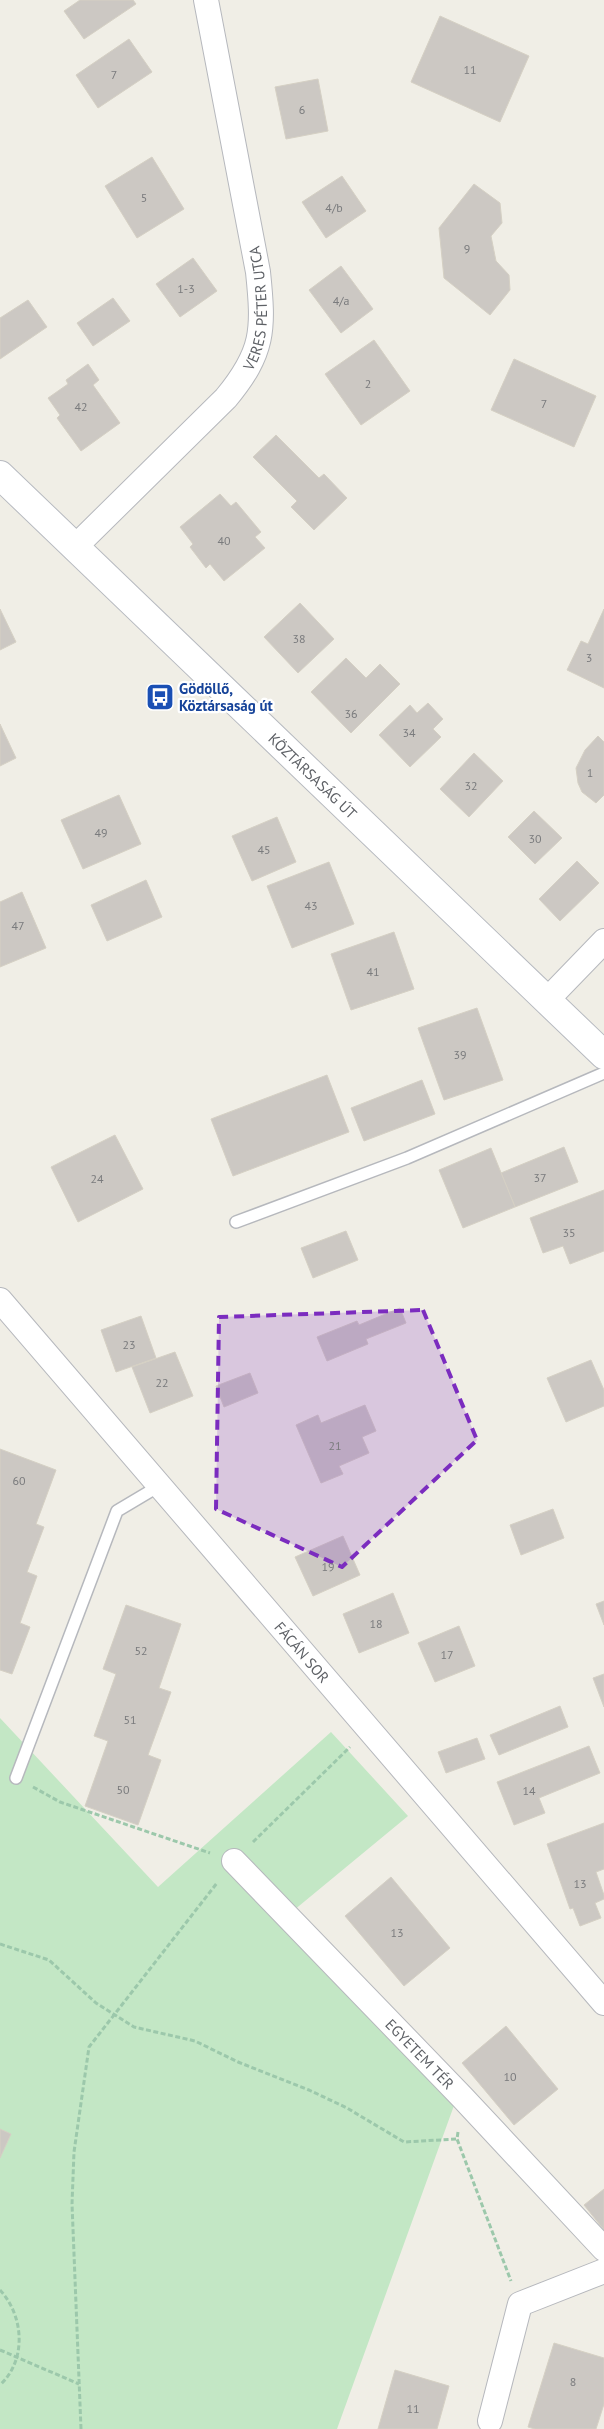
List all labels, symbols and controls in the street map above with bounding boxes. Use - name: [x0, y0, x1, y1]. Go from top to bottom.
- house number: 11: [463, 62, 477, 77]
- house number: 7: [111, 67, 117, 82]
- house number: 6: [299, 102, 305, 117]
- house number: 5: [141, 190, 147, 205]
- house number: 4/b: [325, 200, 343, 215]
- house number: 9: [464, 241, 470, 256]
- street label: VERES PÉTER UTCA: [238, 245, 270, 374]
- house number: 1-3: [177, 281, 195, 296]
- house number: 4/a: [333, 293, 349, 308]
- house number: 2: [365, 376, 371, 391]
- house number: 7: [541, 396, 547, 411]
- house number: 42: [74, 399, 88, 414]
- house number: 40: [217, 533, 231, 548]
- house number: 38: [292, 631, 306, 646]
- house number: 3: [586, 650, 592, 665]
- place label: Gödöllő, Köztársaság út: [179, 679, 274, 715]
- bus stop icon: Gödöllő, Köztársaság út: [145, 682, 175, 712]
- house number: 36: [344, 706, 358, 721]
- house number: 34: [402, 725, 416, 740]
- street label: KÖZTÁRSASÁG ÚT: [265, 729, 362, 823]
- house number: 1: [587, 765, 593, 780]
- house number: 32: [464, 778, 478, 793]
- house number: 49: [94, 825, 108, 840]
- house number: 30: [528, 831, 542, 846]
- house number: 45: [257, 842, 271, 857]
- house number: 43: [304, 898, 318, 913]
- house number: 47: [11, 918, 25, 933]
- house number: 41: [366, 964, 380, 979]
- house number: 39: [453, 1047, 467, 1062]
- house number: 37: [533, 1170, 547, 1185]
- house number: 24: [90, 1171, 104, 1186]
- house number: 35: [562, 1225, 576, 1240]
- house number: 23: [122, 1337, 136, 1352]
- house number: 22: [155, 1375, 169, 1390]
- house number: 21: [328, 1438, 342, 1453]
- house number: 60: [12, 1473, 26, 1488]
- house number: 19: [321, 1559, 335, 1574]
- house number: 18: [369, 1616, 383, 1631]
- street label: FÁCÁN SOR: [271, 1618, 334, 1686]
- house number: 52: [134, 1643, 148, 1658]
- house number: 17: [440, 1647, 454, 1662]
- house number: 51: [123, 1712, 137, 1727]
- house number: 50: [116, 1782, 130, 1797]
- house number: 14: [522, 1783, 536, 1798]
- house number: 13: [573, 1876, 587, 1891]
- house number: 13: [390, 1925, 404, 1940]
- street label: EGYETEM TÉR: [382, 2015, 459, 2093]
- house number: 10: [503, 2069, 517, 2084]
- house number: 8: [570, 2374, 576, 2389]
- house number: 11: [406, 2401, 420, 2416]

